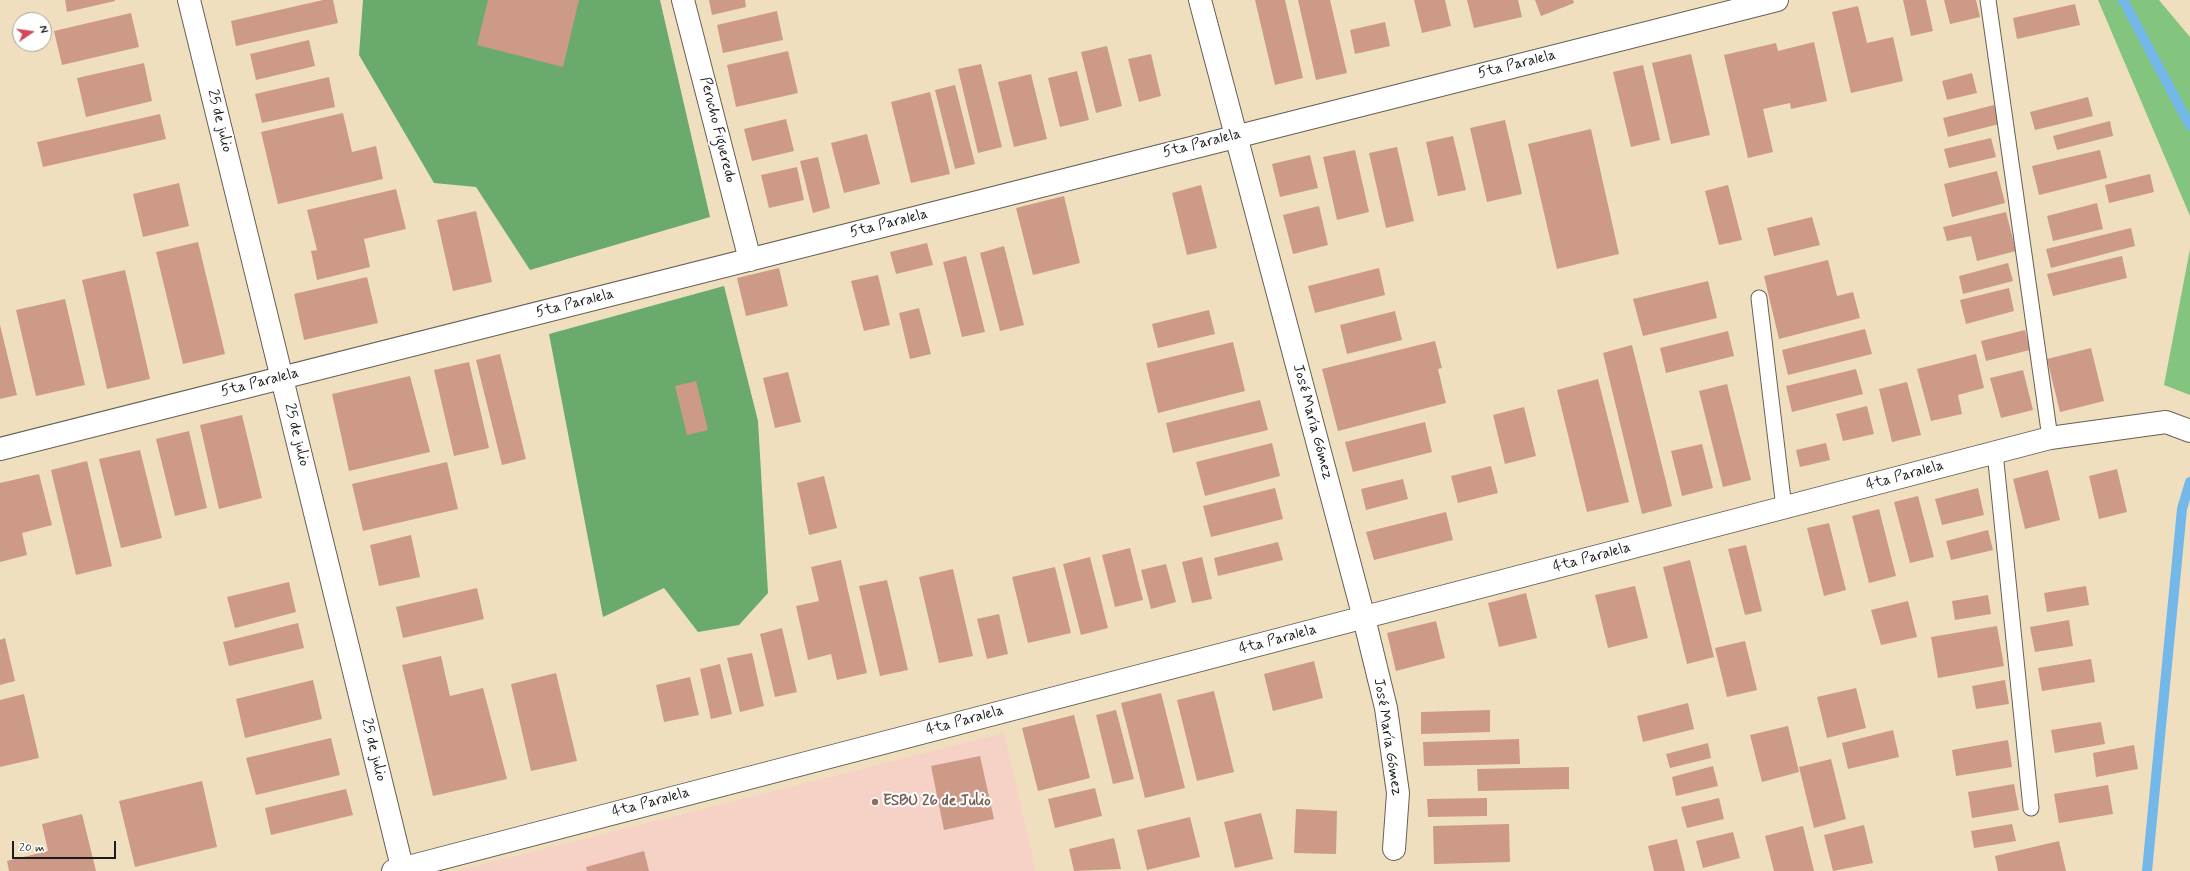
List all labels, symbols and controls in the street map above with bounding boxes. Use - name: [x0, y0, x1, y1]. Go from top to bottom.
- north arrow: [12, 12, 52, 52]
- text: N: [35, 24, 50, 35]
- street label: 5ta Paralela: [1476, 47, 1558, 83]
- street label: Perucho Figueredo: [695, 75, 739, 185]
- street label: 25 de julio: [202, 88, 236, 154]
- street label: 5ta Paralela: [1161, 126, 1243, 162]
- street label: 5ta Paralela: [848, 206, 930, 242]
- street label: 5ta Paralela: [534, 286, 616, 322]
- street label: José María Gómez: [1288, 362, 1336, 482]
- street label: 5ta Paralela: [219, 365, 301, 401]
- street label: 25 de julio: [279, 402, 313, 468]
- street label: 4ta Paralela: [1864, 457, 1946, 495]
- street label: 4ta Paralela: [1551, 539, 1633, 577]
- street label: 4ta Paralela: [1237, 621, 1319, 659]
- street label: José María Gómez: [1369, 677, 1405, 797]
- street label: 4ta Paralela: [924, 702, 1006, 740]
- street label: 25 de julio: [356, 717, 390, 783]
- street label: 4ta Paralela: [610, 784, 692, 822]
- place label: ESBU 26 de Julio: [883, 793, 991, 811]
- marker: ESBU 26 de Julio: [870, 797, 880, 807]
- scale bar: [14, 833, 118, 859]
- text: 20 m: [19, 840, 45, 856]

